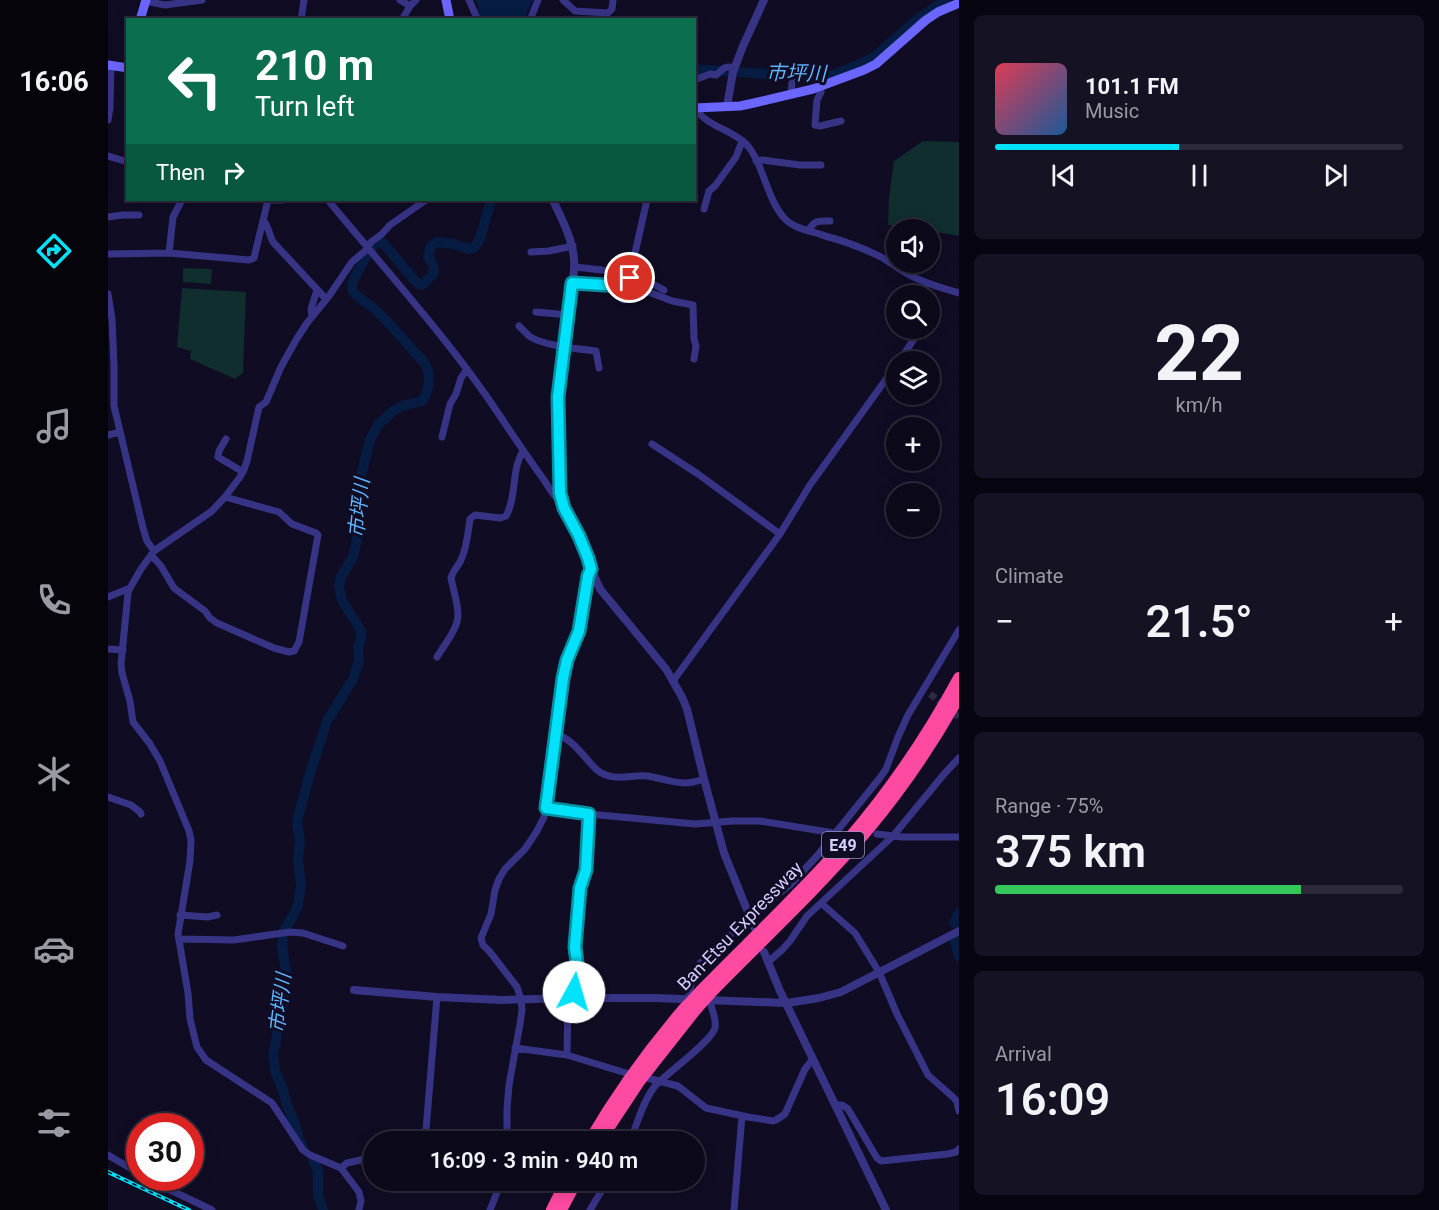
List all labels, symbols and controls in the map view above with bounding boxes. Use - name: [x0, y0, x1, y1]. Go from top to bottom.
- text: 210 m: [255, 41, 374, 90]
- icon: left: [156, 42, 234, 120]
- water label: 市坪川: [766, 60, 828, 86]
- text: 16:06: [19, 66, 89, 98]
- text: 101.1 FM: [1085, 74, 1179, 99]
- text: Turn left: [255, 91, 355, 123]
- text: Music: [1085, 99, 1139, 123]
- icon: right: [217, 156, 250, 189]
- icon: previous: [1047, 159, 1080, 192]
- icon: pause: [1183, 159, 1216, 192]
- icon: next: [1319, 159, 1352, 192]
- text: Then: [156, 160, 205, 185]
- map controls: [886, 219, 940, 537]
- button: sound: [886, 219, 940, 273]
- icon: directions: [33, 230, 75, 272]
- pin: [604, 252, 655, 303]
- icon: arrive: [613, 261, 646, 294]
- button: search: [886, 285, 940, 339]
- text: 22: [1154, 308, 1244, 399]
- button: layers: [886, 351, 940, 405]
- text: km/h: [1176, 393, 1222, 417]
- icon: music: [33, 405, 75, 447]
- button: +: [886, 417, 940, 471]
- water label: 市坪川: [344, 475, 374, 539]
- button: −: [886, 483, 940, 537]
- text: Climate: [995, 564, 1063, 588]
- icon: phone: [33, 579, 75, 621]
- text: 21.5°: [1145, 595, 1253, 648]
- text: −: [995, 602, 1014, 641]
- text: +: [1384, 602, 1403, 641]
- icon: climate: [33, 753, 75, 795]
- text: Range · 75%: [995, 794, 1103, 818]
- text: 375 km: [995, 825, 1146, 878]
- road number: E49: [822, 832, 864, 858]
- street label: Ban-Etsu Expressway: [673, 857, 807, 994]
- icon: car: [33, 928, 75, 970]
- position arrow: [542, 960, 606, 1024]
- water label: 市坪川: [264, 970, 296, 1034]
- text: Arrival: [995, 1042, 1052, 1066]
- text: 16:09: [995, 1073, 1110, 1126]
- icon: filters: [33, 1102, 75, 1144]
- speed limit sign: 30: [126, 1113, 204, 1191]
- text: 16:09 · 3 min · 940 m: [430, 1148, 638, 1173]

